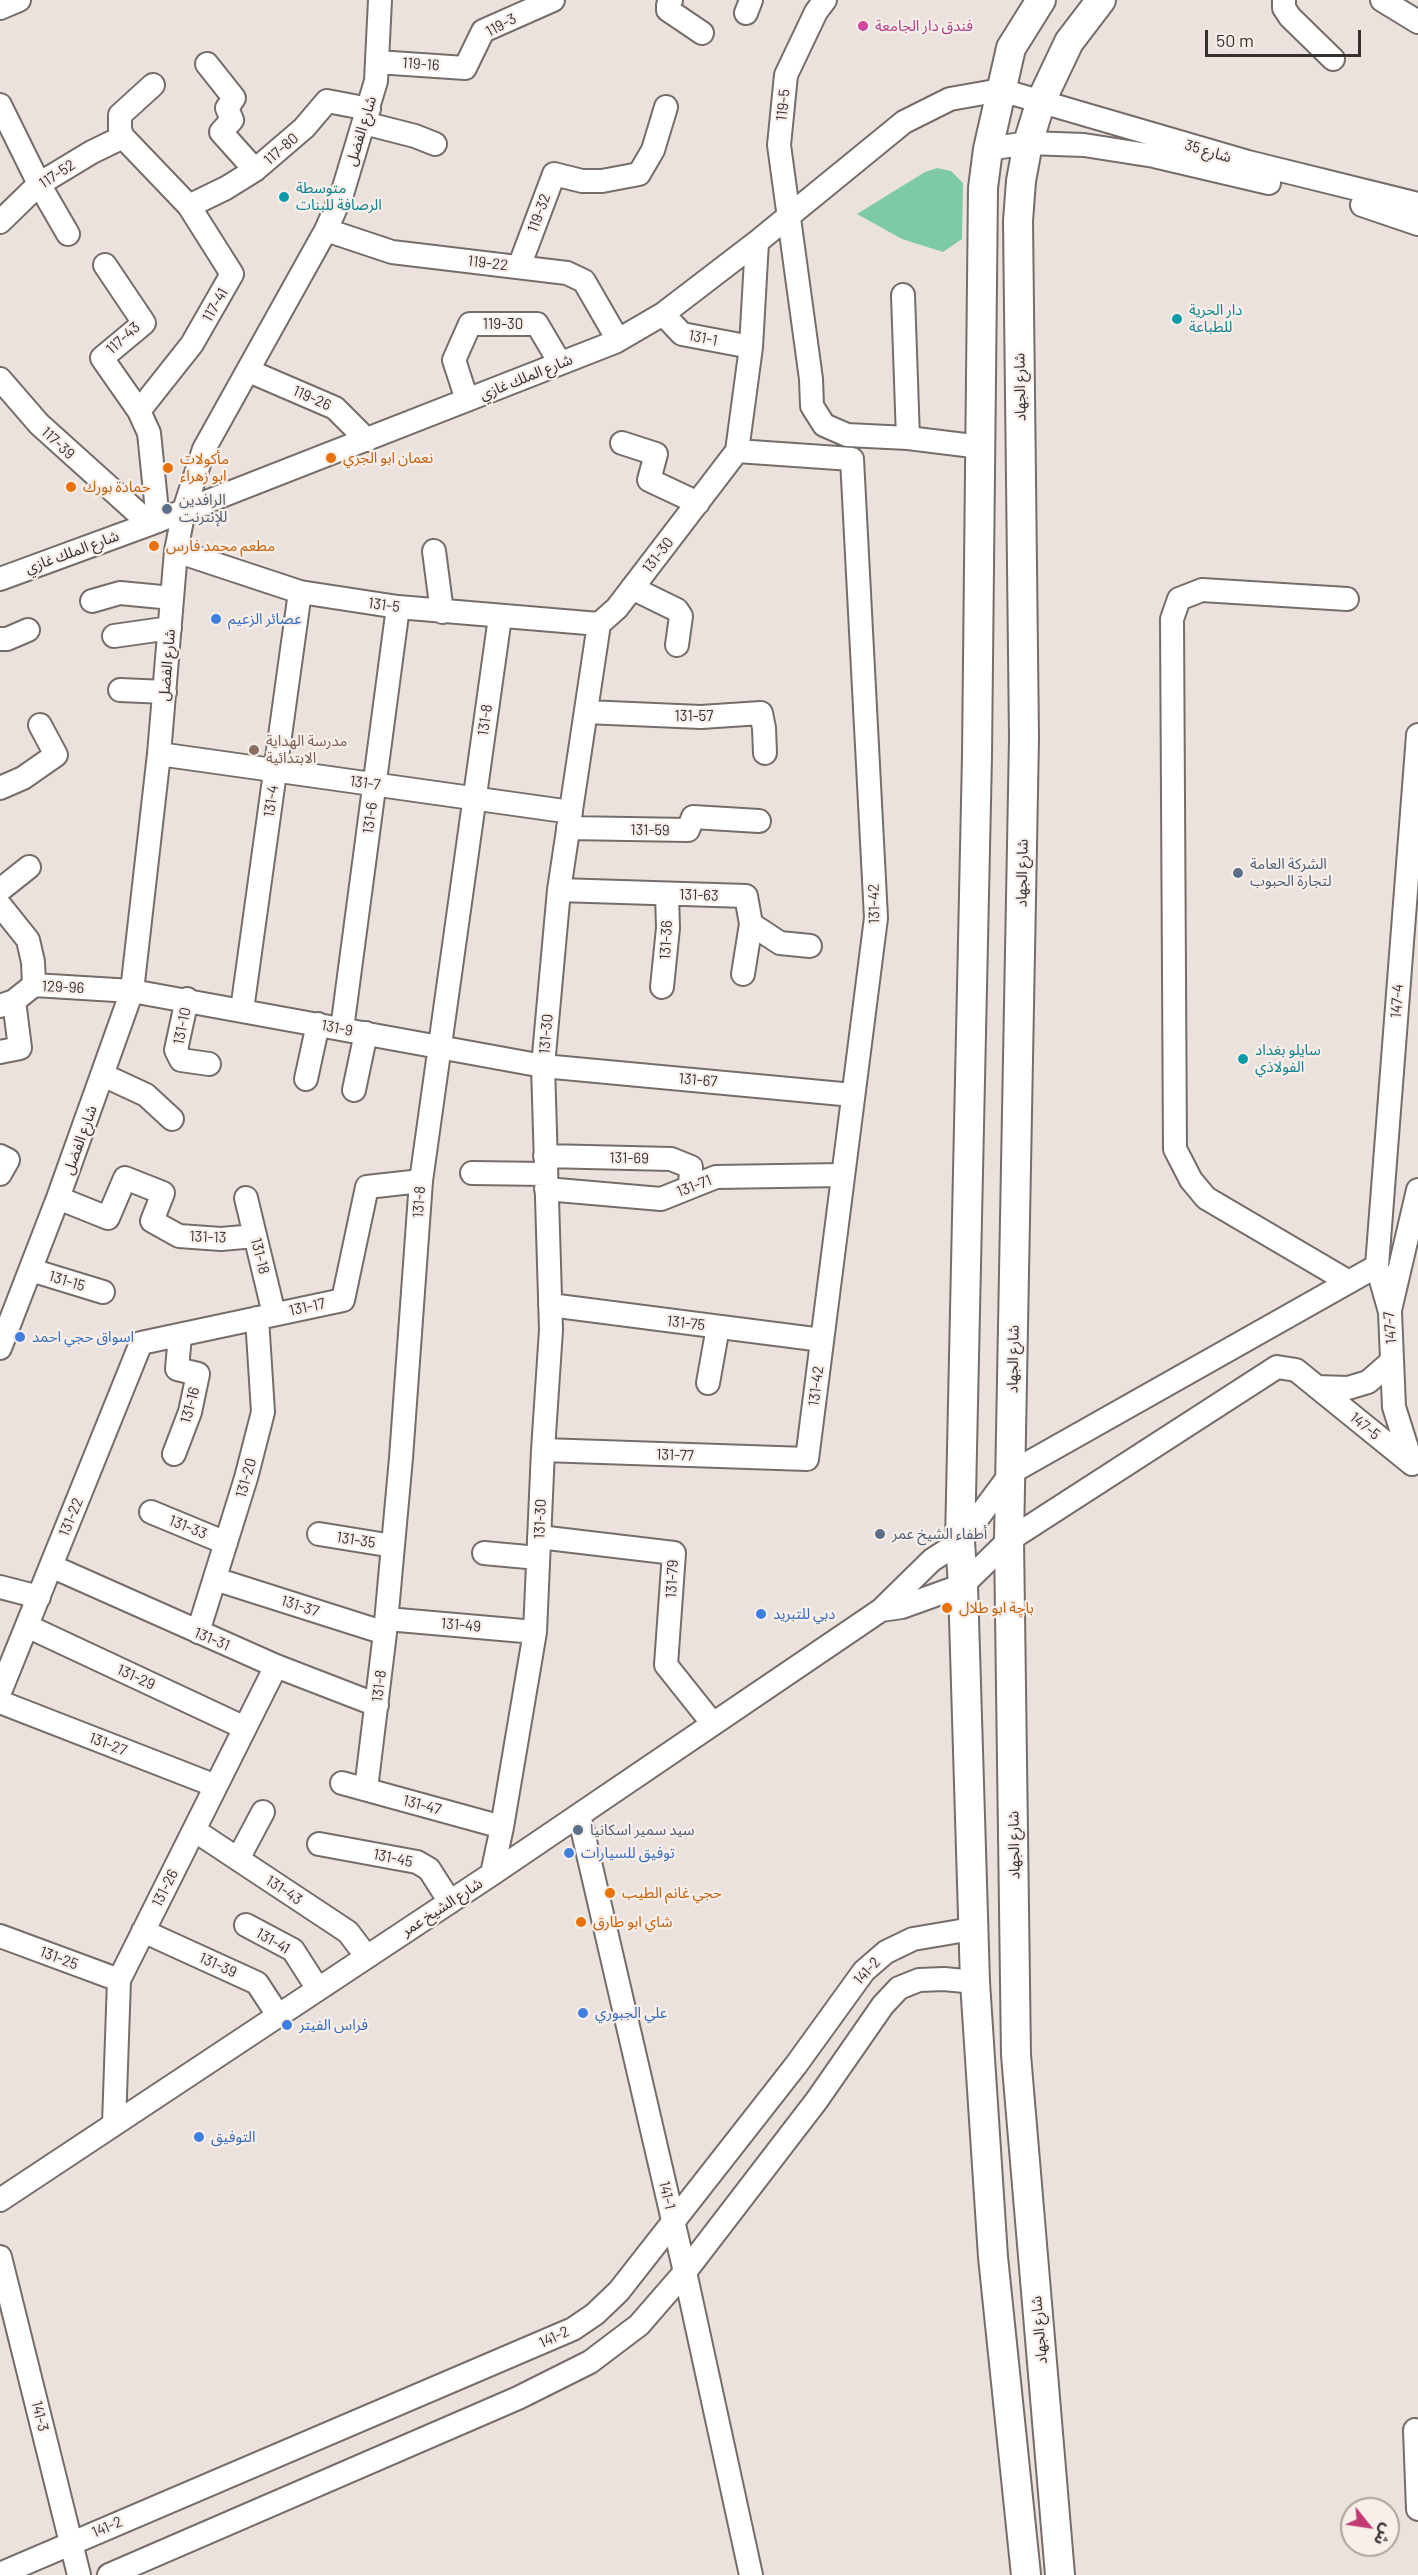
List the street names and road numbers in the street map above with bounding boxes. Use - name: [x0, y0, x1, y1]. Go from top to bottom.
- street label: 119-3: [483, 10, 519, 40]
- street label: 119-16: [402, 54, 440, 74]
- street label: 119-5: [772, 88, 794, 122]
- street label: شارع الفضل: [342, 94, 380, 168]
- street label: 117-80: [260, 129, 302, 169]
- street label: شارع 35: [1183, 136, 1233, 166]
- street label: 117-52: [36, 156, 78, 192]
- street label: 119-32: [524, 191, 554, 235]
- street label: 119-22: [467, 252, 509, 274]
- street label: 117-41: [198, 285, 232, 325]
- street label: 119-30: [483, 315, 523, 333]
- street label: 117-43: [102, 318, 144, 358]
- street label: 131-1: [687, 326, 719, 350]
- street label: شارع الملك غازي: [477, 350, 575, 404]
- street label: شارع الجهاد: [1010, 353, 1030, 421]
- street label: 119-26: [290, 382, 334, 414]
- street label: 117-39: [38, 423, 78, 463]
- street label: شارع الملك غازي: [23, 527, 121, 577]
- street label: 131-30: [639, 534, 677, 576]
- street label: 131-5: [367, 594, 401, 616]
- street label: شارع الفضل: [155, 628, 179, 702]
- street label: 131-8: [474, 703, 496, 737]
- street label: 131-57: [675, 707, 713, 725]
- street label: 131-7: [349, 772, 381, 794]
- street label: 131-4: [260, 784, 282, 818]
- street label: 131-6: [359, 801, 381, 835]
- street label: 131-59: [630, 821, 670, 839]
- street label: شارع الجهاد: [1012, 839, 1032, 907]
- street label: 131-42: [865, 884, 883, 924]
- street label: 131-63: [679, 885, 719, 905]
- street label: 131-36: [656, 920, 676, 960]
- street label: 129-96: [41, 977, 85, 997]
- street label: 147-4: [1387, 983, 1407, 1019]
- street label: 131-10: [170, 1006, 194, 1046]
- street label: 131-30: [535, 1013, 557, 1055]
- street label: 131-9: [320, 1016, 354, 1040]
- street label: 131-67: [678, 1069, 718, 1091]
- street label: شارع الفضل: [59, 1103, 101, 1177]
- street label: 131-69: [609, 1149, 649, 1167]
- street label: 131-71: [674, 1171, 714, 1201]
- street label: 131-8: [409, 1185, 429, 1219]
- street label: 131-13: [189, 1227, 227, 1247]
- street label: 131-18: [247, 1236, 273, 1276]
- street label: 131-15: [47, 1267, 87, 1295]
- street label: 131-17: [287, 1294, 327, 1320]
- street label: 147-7: [1380, 1311, 1400, 1345]
- street label: 131-75: [666, 1312, 706, 1334]
- street label: شارع الجهاد: [1003, 1325, 1023, 1393]
- street label: 131-42: [805, 1365, 827, 1407]
- street label: 131-16: [177, 1385, 203, 1425]
- street label: 147-5: [1346, 1408, 1384, 1444]
- street label: 131-77: [656, 1445, 694, 1465]
- street label: 131-20: [232, 1456, 260, 1500]
- street label: 131-22: [55, 1495, 87, 1539]
- street label: 131-30: [530, 1499, 550, 1539]
- street label: 131-33: [166, 1511, 210, 1543]
- street label: 131-35: [335, 1528, 377, 1552]
- street label: 131-79: [662, 1559, 682, 1599]
- street label: 131-37: [279, 1591, 321, 1621]
- street label: 131-49: [440, 1614, 482, 1636]
- street label: 131-31: [192, 1624, 232, 1654]
- street label: 131-29: [114, 1660, 158, 1694]
- street label: 131-8: [368, 1669, 390, 1703]
- street label: 131-27: [86, 1729, 130, 1759]
- street label: 131-47: [401, 1791, 443, 1819]
- street label: شارع الجهاد: [1004, 1811, 1024, 1879]
- street label: 131-45: [372, 1845, 414, 1871]
- street label: 131-26: [148, 1866, 182, 1910]
- street label: 131-43: [262, 1871, 306, 1909]
- street label: شارع الشيخ عمر: [398, 1874, 486, 1940]
- street label: 131-41: [253, 1924, 293, 1958]
- street label: 131-25: [37, 1942, 81, 1974]
- street label: 131-39: [196, 1948, 240, 1982]
- street label: 141-2: [850, 1953, 884, 1989]
- street label: 141-1: [655, 2179, 679, 2211]
- street label: شارع الجهاد: [1027, 2295, 1051, 2365]
- street label: 141-2: [536, 2322, 572, 2352]
- street label: 141-3: [28, 2399, 52, 2433]
- street label: 141-2: [89, 2513, 125, 2541]

